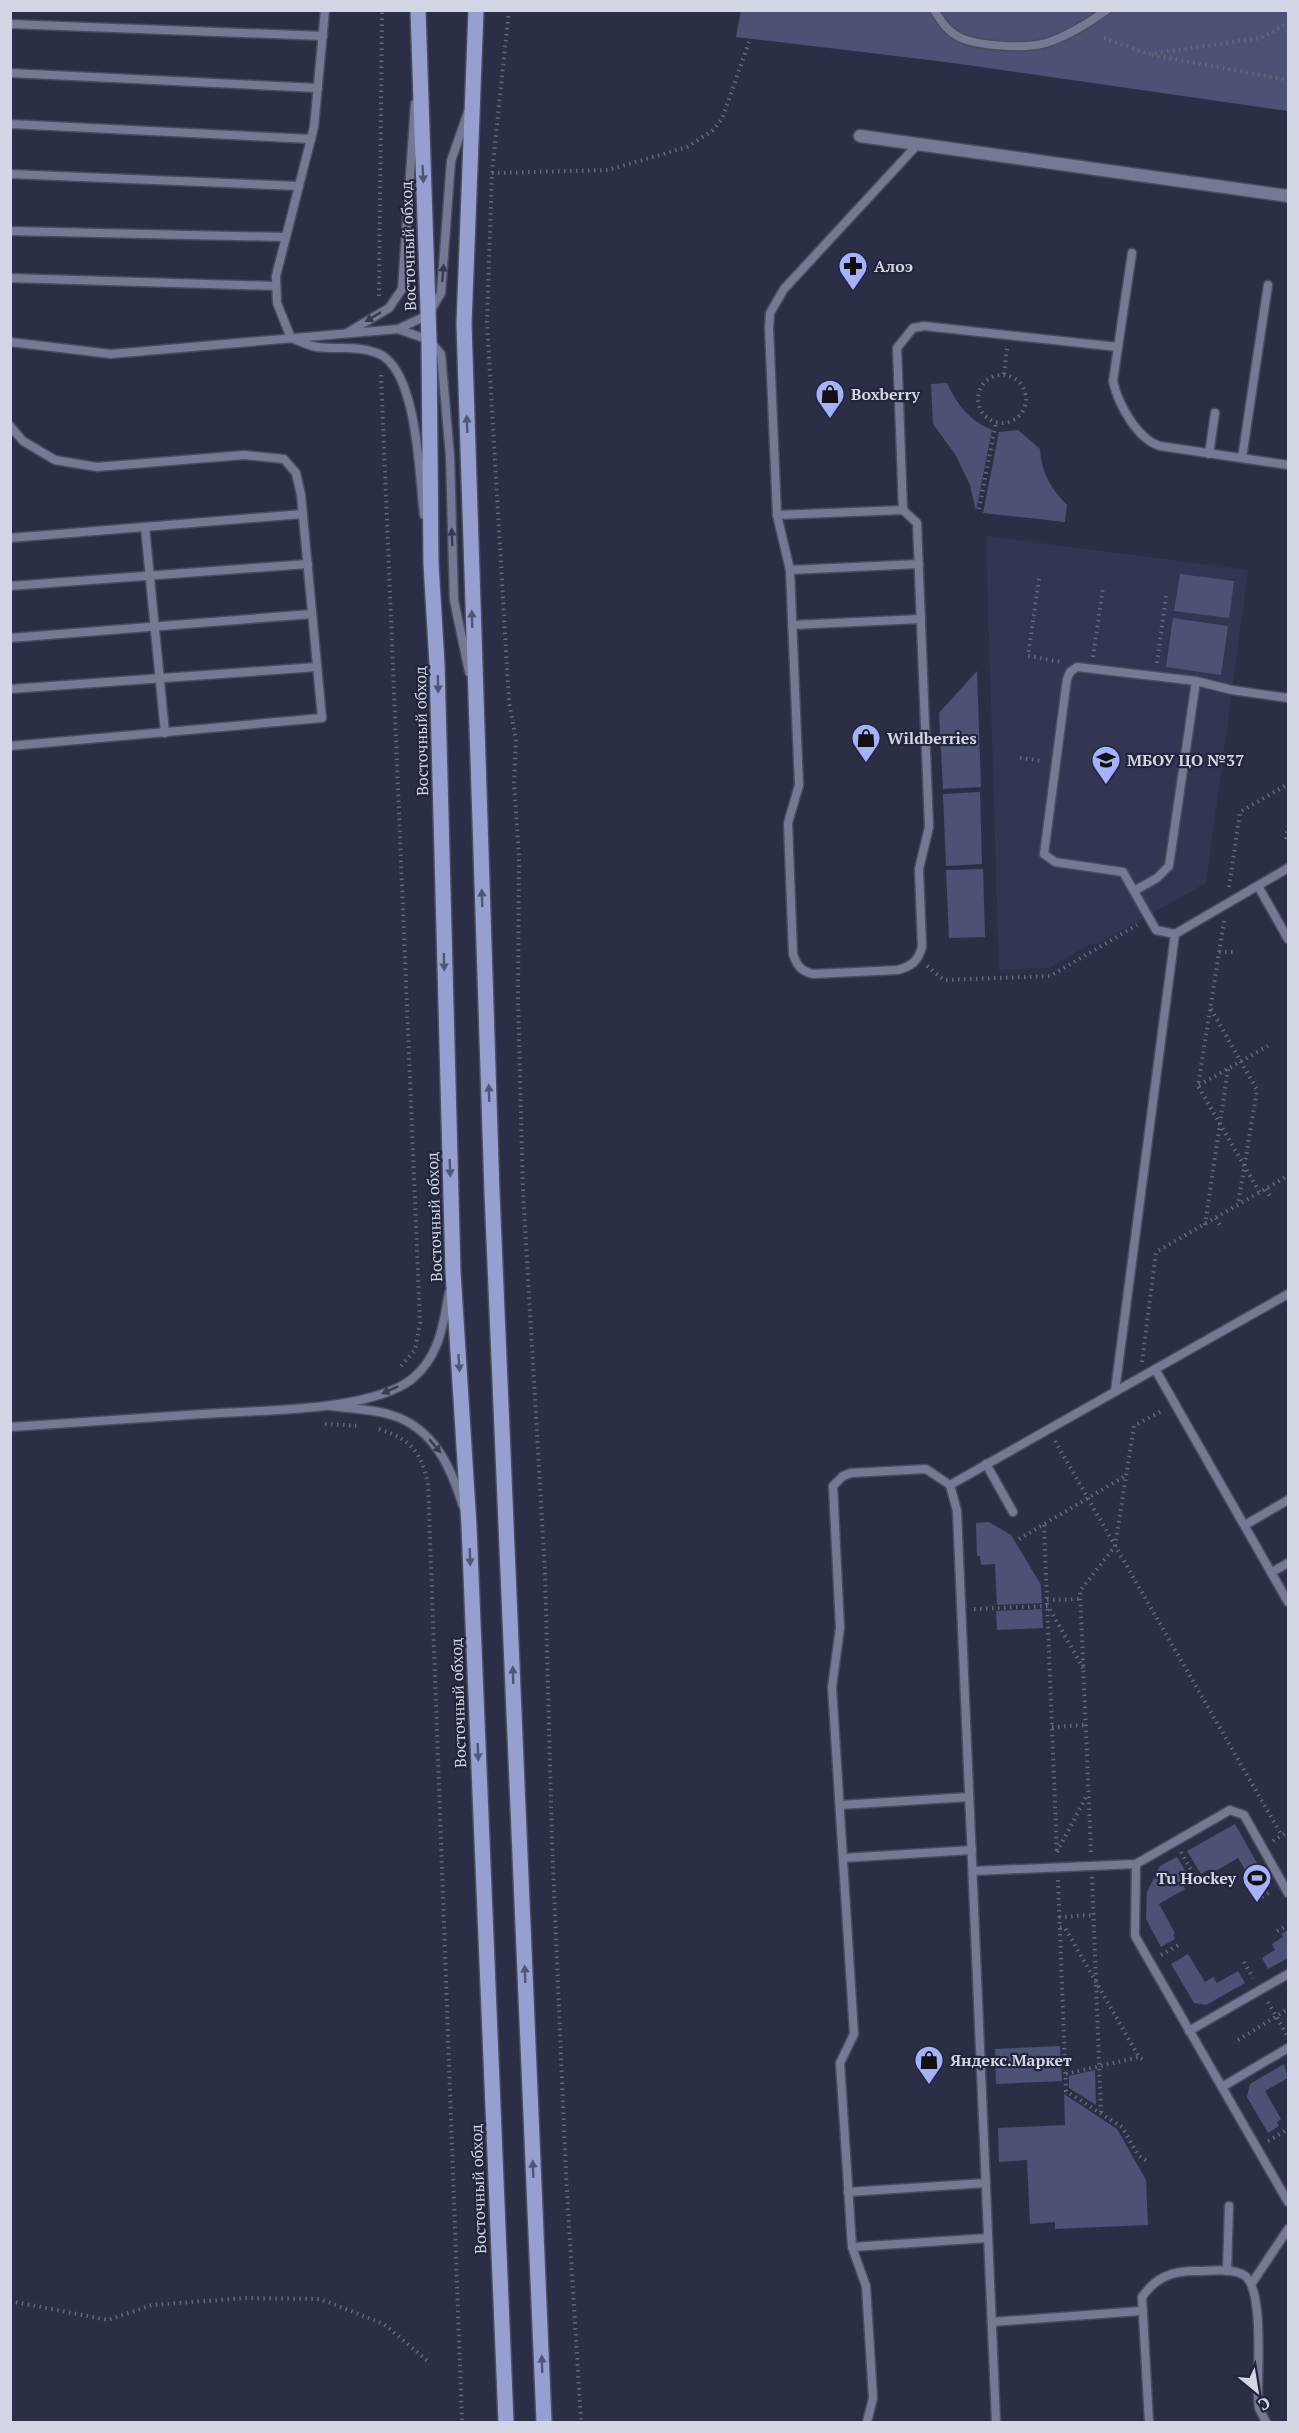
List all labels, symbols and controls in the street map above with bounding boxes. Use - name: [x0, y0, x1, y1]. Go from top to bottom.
- one-way arrow: [419, 164, 428, 183]
- street label: Восточный обход: [395, 181, 421, 311]
- pharmacy icon: Алоэ: [837, 250, 869, 292]
- place label: Алоэ: [874, 255, 913, 277]
- one-way arrow: [438, 263, 448, 282]
- one-way arrow: [365, 311, 381, 322]
- shop icon: Boxberry: [814, 378, 846, 420]
- place label: Boxberry: [851, 383, 921, 405]
- one-way arrow: [462, 415, 471, 434]
- one-way arrow: [448, 527, 457, 546]
- one-way arrow: [468, 609, 477, 628]
- street label: Восточный обход: [409, 666, 433, 796]
- one-way arrow: [433, 674, 442, 693]
- shop icon: Wildberries: [850, 722, 882, 764]
- place label: Wildberries: [887, 727, 977, 749]
- school or university icon: МБОУ ЦО №37: [1090, 744, 1122, 786]
- place label: МБОУ ЦО №37: [1127, 749, 1244, 771]
- one-way arrow: [477, 888, 487, 907]
- one-way arrow: [439, 953, 449, 972]
- one-way arrow: [484, 1083, 493, 1102]
- street label: Восточный обход: [421, 1152, 447, 1282]
- one-way arrow: [445, 1158, 454, 1177]
- one-way arrow: [454, 1353, 463, 1372]
- one-way arrow: [381, 1386, 399, 1395]
- one-way arrow: [428, 1438, 441, 1454]
- one-way arrow: [465, 1548, 475, 1567]
- street label: Восточный обход: [445, 1638, 471, 1768]
- one-way arrow: [508, 1665, 517, 1684]
- one-way arrow: [474, 1743, 483, 1762]
- sports icon: Tu Hockey: [1241, 1862, 1273, 1904]
- place label: Tu Hockey: [1156, 1867, 1237, 1889]
- one-way arrow: [521, 1965, 530, 1984]
- shop icon: Яндекс.Маркет: [913, 2044, 945, 2086]
- place label: Яндекс.Маркет: [950, 2049, 1072, 2071]
- street label: Восточный обход: [465, 2124, 491, 2254]
- one-way arrow: [529, 2160, 538, 2179]
- one-way arrow: [537, 2355, 546, 2374]
- north arrow: [1227, 2361, 1287, 2421]
- text: С: [1254, 2392, 1275, 2416]

